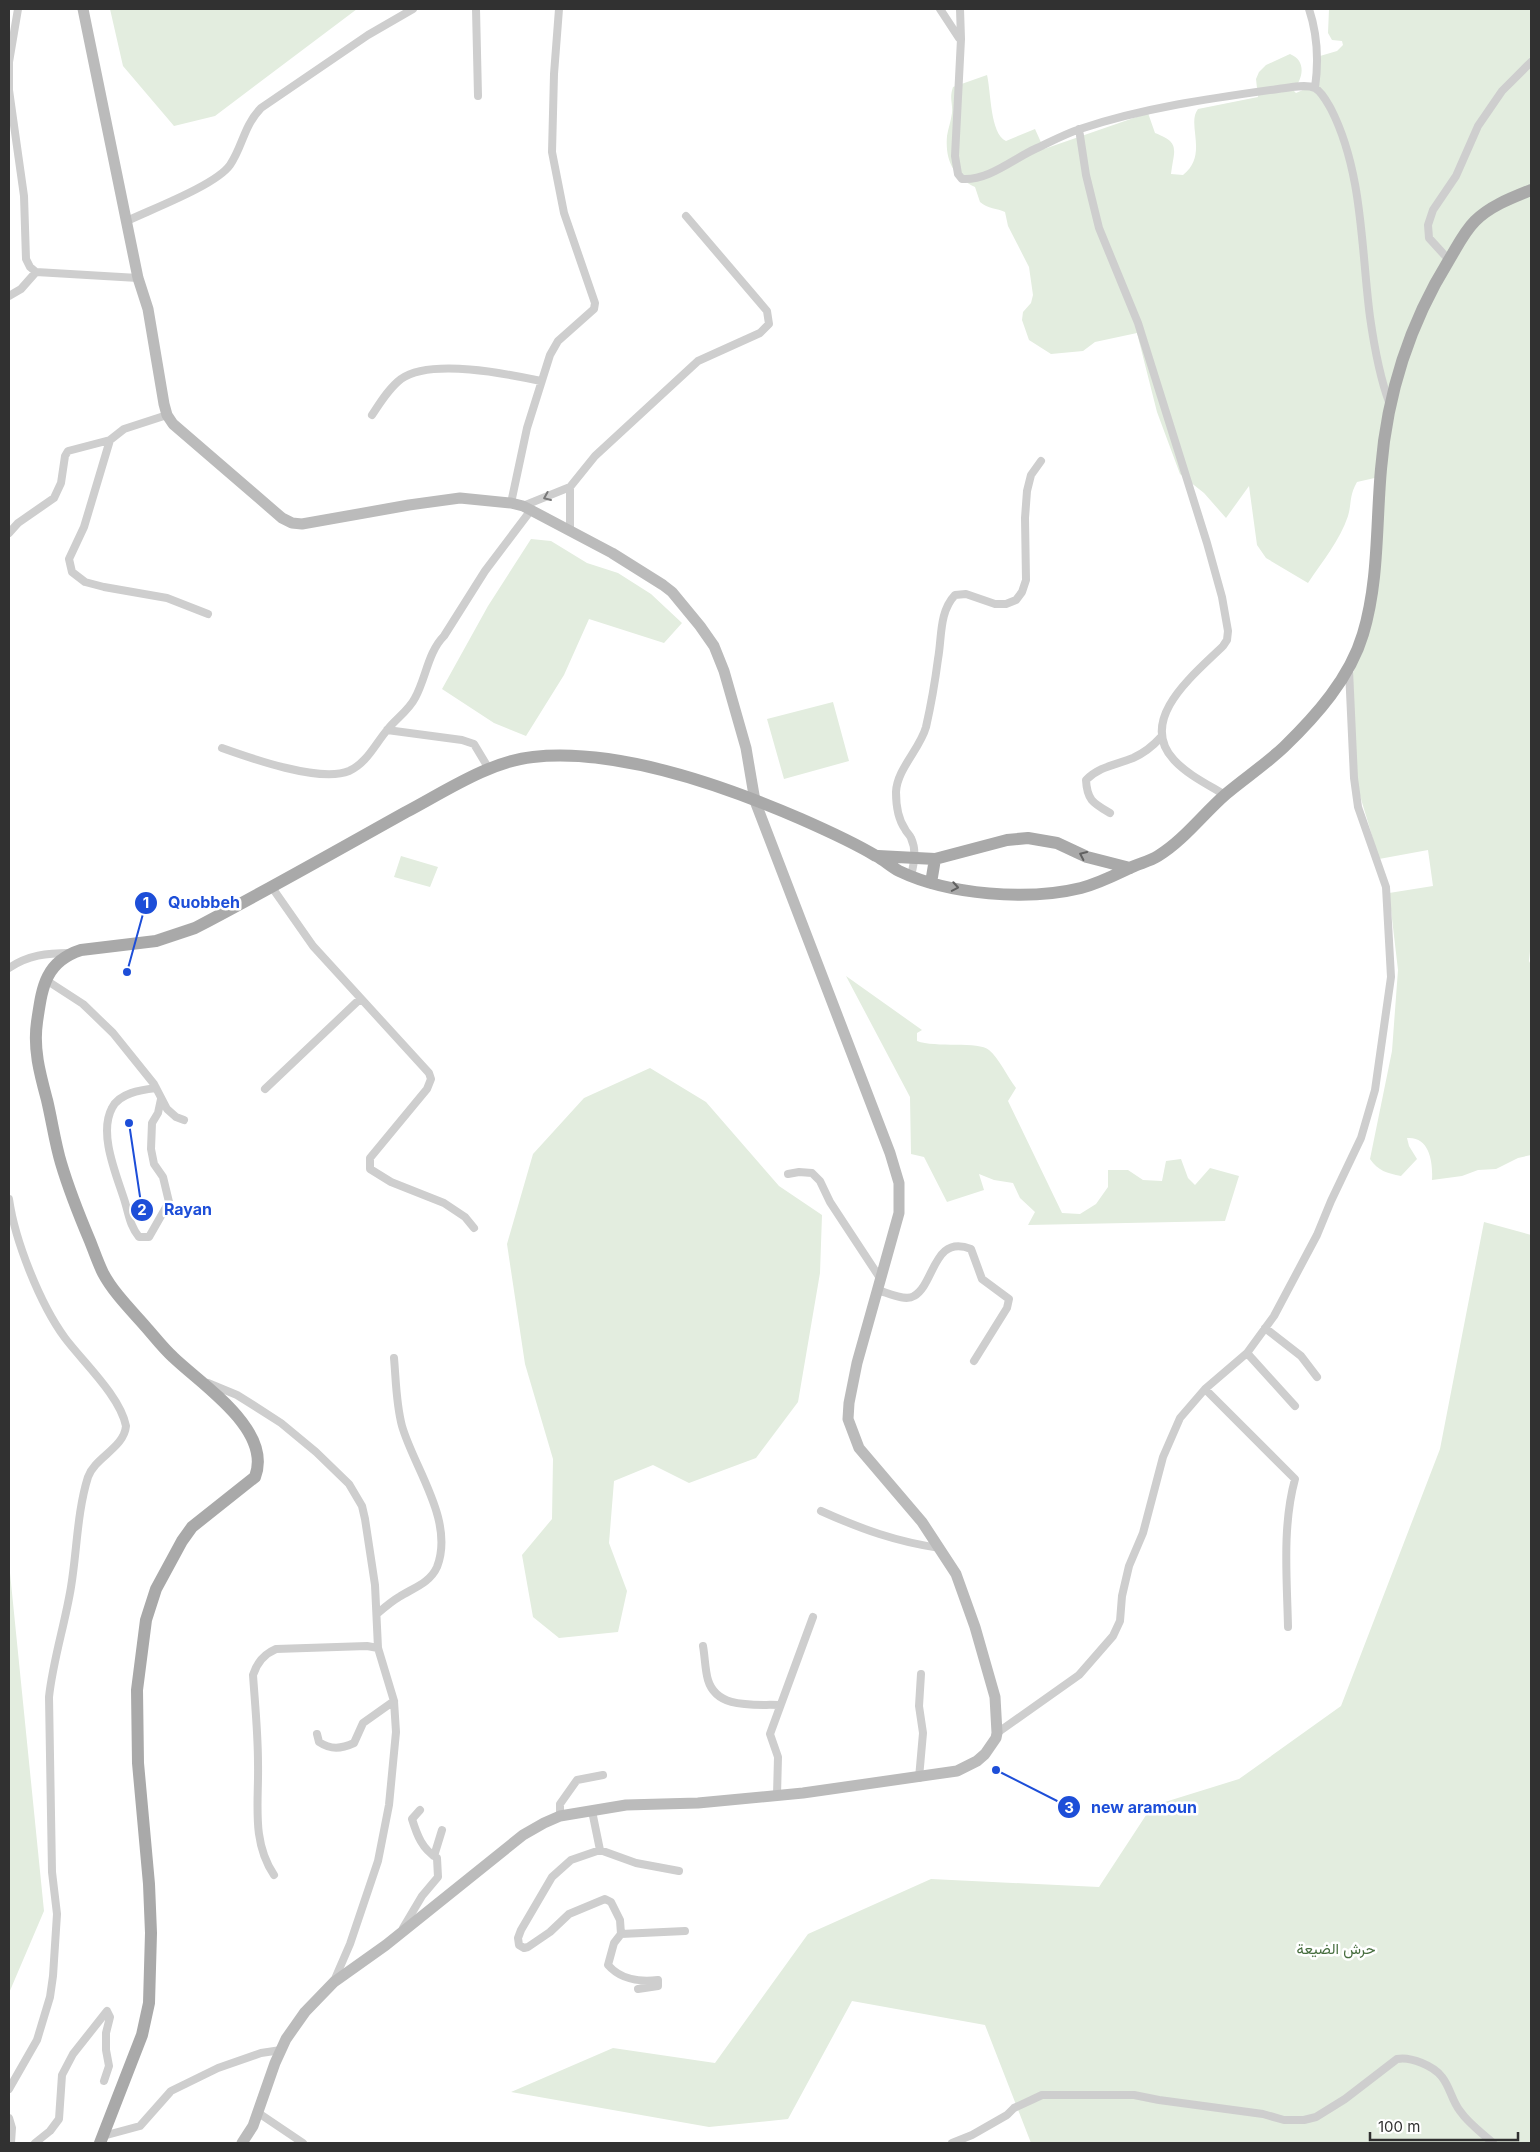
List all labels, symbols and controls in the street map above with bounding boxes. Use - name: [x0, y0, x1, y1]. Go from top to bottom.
- one-way arrow: [543, 491, 552, 502]
- one-way arrow: [1079, 850, 1088, 861]
- one-way arrow: [950, 882, 959, 892]
- callout: Quobbeh: [133, 887, 250, 918]
- text: Quobbeh: [168, 892, 240, 912]
- text: 1: [143, 893, 149, 912]
- callout: Rayan: [129, 1194, 222, 1225]
- text: Rayan: [164, 1199, 212, 1219]
- text: 2: [137, 1200, 147, 1219]
- callout: new aramoun: [1056, 1792, 1207, 1823]
- text: new aramoun: [1091, 1797, 1197, 1817]
- text: 3: [1064, 1798, 1074, 1817]
- park label: حرش الضيعة: [1296, 1939, 1376, 1959]
- scale bar: [1370, 2110, 1518, 2142]
- text: 100 m: [1378, 2117, 1420, 2136]

